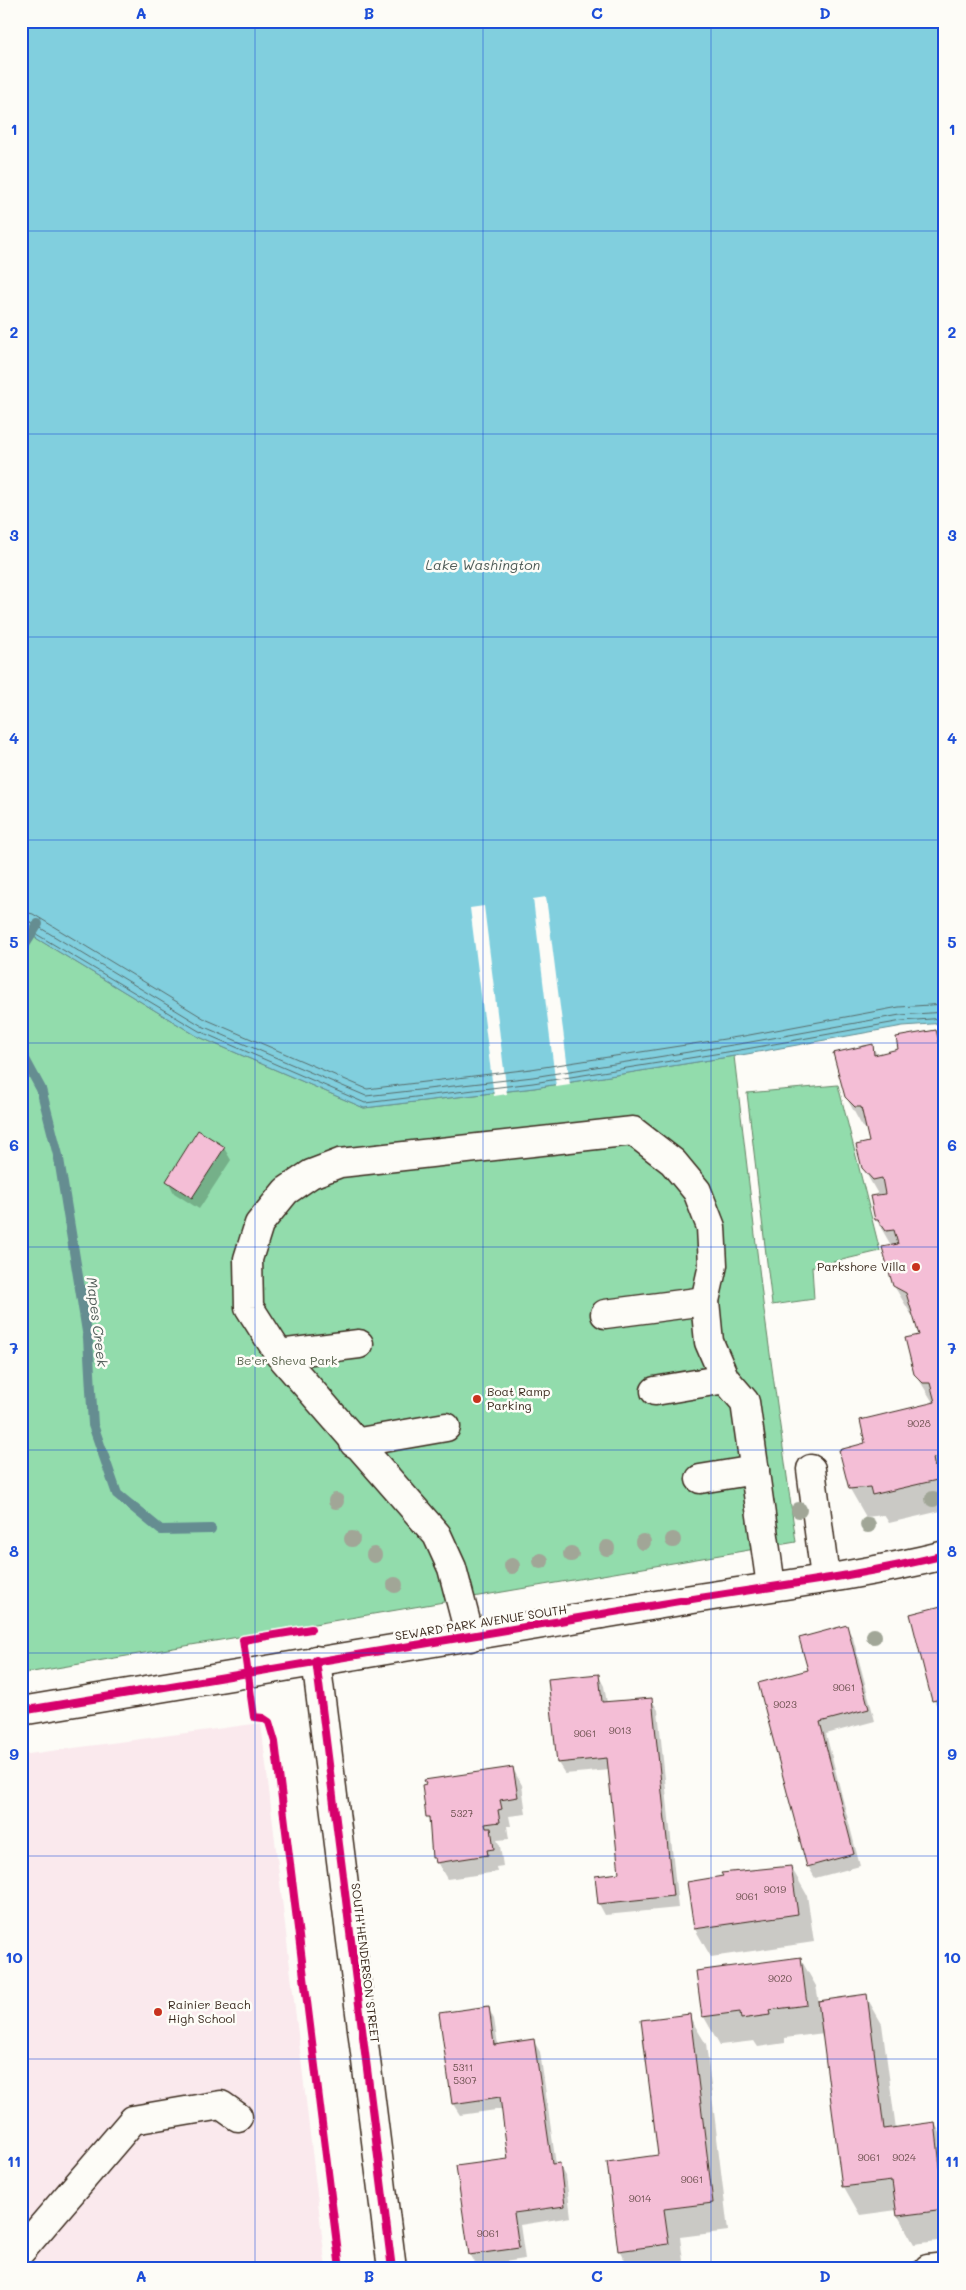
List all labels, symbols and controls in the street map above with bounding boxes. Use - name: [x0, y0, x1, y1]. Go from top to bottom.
- text: A: [135, 2, 147, 23]
- text: B: [364, 2, 374, 23]
- text: C: [591, 2, 603, 23]
- text: D: [819, 2, 831, 23]
- text: 1: [10, 118, 18, 139]
- text: 1: [948, 118, 956, 139]
- text: 2: [10, 321, 19, 342]
- text: 2: [948, 321, 957, 342]
- text: 3: [9, 524, 19, 545]
- text: 3: [947, 524, 957, 545]
- water label: Lake Washington: [426, 555, 541, 574]
- text: 4: [9, 727, 19, 748]
- text: 4: [947, 727, 957, 748]
- text: 5: [9, 931, 19, 952]
- text: 5: [947, 931, 957, 952]
- text: 6: [9, 1134, 19, 1155]
- text: 6: [947, 1134, 957, 1155]
- place label: Parkshore Villa: [817, 1258, 906, 1274]
- marker: Parkshore Villa: [910, 1261, 922, 1273]
- water label: Mapes Creek: [83, 1276, 112, 1368]
- text: 7: [10, 1337, 19, 1358]
- text: 7: [948, 1337, 957, 1358]
- park label: Be'er Sheva Park: [237, 1352, 337, 1368]
- place label: Boat Ramp Parking: [487, 1383, 550, 1413]
- marker: Boat Ramp Parking: [471, 1393, 483, 1405]
- house number: 9028: [907, 1416, 931, 1430]
- text: 8: [9, 1540, 19, 1561]
- text: 8: [947, 1540, 957, 1561]
- street label: SEWARD PARK AVENUE SOUTH: [394, 1601, 568, 1644]
- house number: 9061: [833, 1680, 855, 1694]
- house number: 9023: [773, 1697, 797, 1711]
- house number: 9013: [609, 1723, 631, 1737]
- house number: 9061: [574, 1726, 596, 1740]
- text: 9: [9, 1743, 19, 1764]
- text: 9: [947, 1743, 957, 1764]
- house number: 5327: [451, 1806, 474, 1820]
- street label: SOUTH HENDERSON STREET: [348, 1882, 384, 2044]
- house number: 9019: [764, 1882, 786, 1896]
- house number: 9061: [736, 1889, 758, 1903]
- text: 10: [5, 1946, 23, 1967]
- text: 10: [943, 1946, 961, 1967]
- house number: 9020: [768, 1971, 792, 1985]
- place label: Rainier Beach High School: [168, 1996, 251, 2026]
- marker: Rainier Beach High School: [152, 2006, 164, 2018]
- house number: 5311: [453, 2060, 473, 2074]
- house number: 5307: [453, 2073, 477, 2087]
- text: 11: [7, 2150, 21, 2171]
- house number: 9061: [858, 2150, 880, 2164]
- house number: 9024: [892, 2150, 916, 2164]
- text: 11: [945, 2150, 959, 2171]
- house number: 9061: [681, 2172, 703, 2186]
- house number: 9014: [629, 2191, 651, 2205]
- house number: 9061: [477, 2226, 499, 2240]
- text: A: [135, 2265, 147, 2286]
- text: B: [364, 2265, 374, 2286]
- text: C: [591, 2265, 603, 2286]
- text: D: [819, 2265, 831, 2286]

